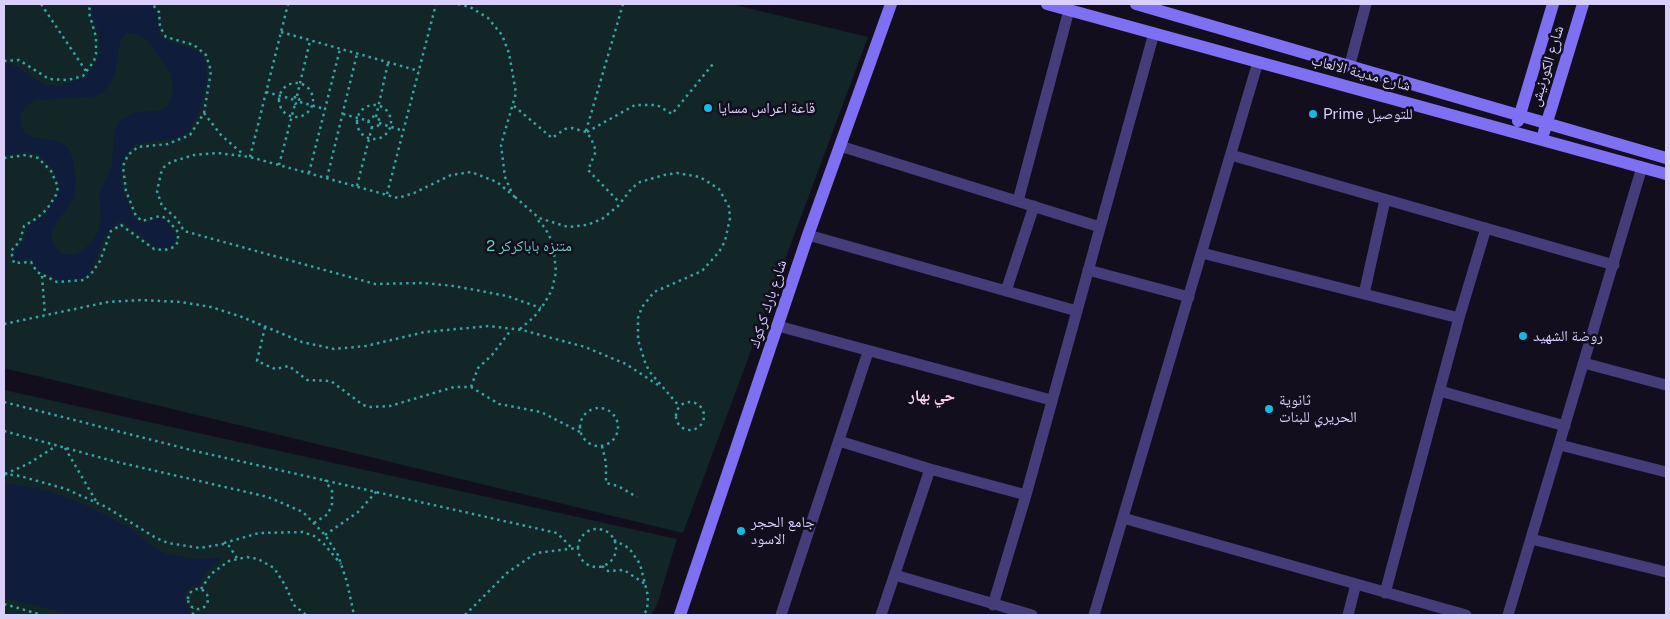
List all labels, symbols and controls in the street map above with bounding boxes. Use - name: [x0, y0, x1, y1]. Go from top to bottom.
- street label: شارع الكورنيش: [1526, 23, 1568, 109]
- street label: شارع مدينة الالعاب: [1309, 51, 1413, 95]
- place label: قاعة اعراس مسايا: [718, 99, 815, 117]
- marker: قاعة اعراس مسايا: [702, 102, 714, 114]
- place label: Prime للتوصيل: [1323, 105, 1413, 123]
- marker: Prime للتوصيل: [1307, 108, 1319, 120]
- park label: متنزه باباكركر 2: [486, 237, 572, 255]
- street label: شارع بارك كركوك: [745, 258, 791, 350]
- place label: روضة الشهيد: [1533, 327, 1603, 345]
- marker: روضة الشهيد: [1517, 330, 1529, 342]
- district label: حي بهار: [909, 386, 955, 406]
- place label: ثانوية الحريري للبنات: [1279, 391, 1357, 426]
- marker: ثانوية الحريري للبنات: [1263, 403, 1275, 415]
- place label: جامع الحجر الاسود: [751, 513, 815, 548]
- marker: جامع الحجر الاسود: [735, 525, 747, 537]

